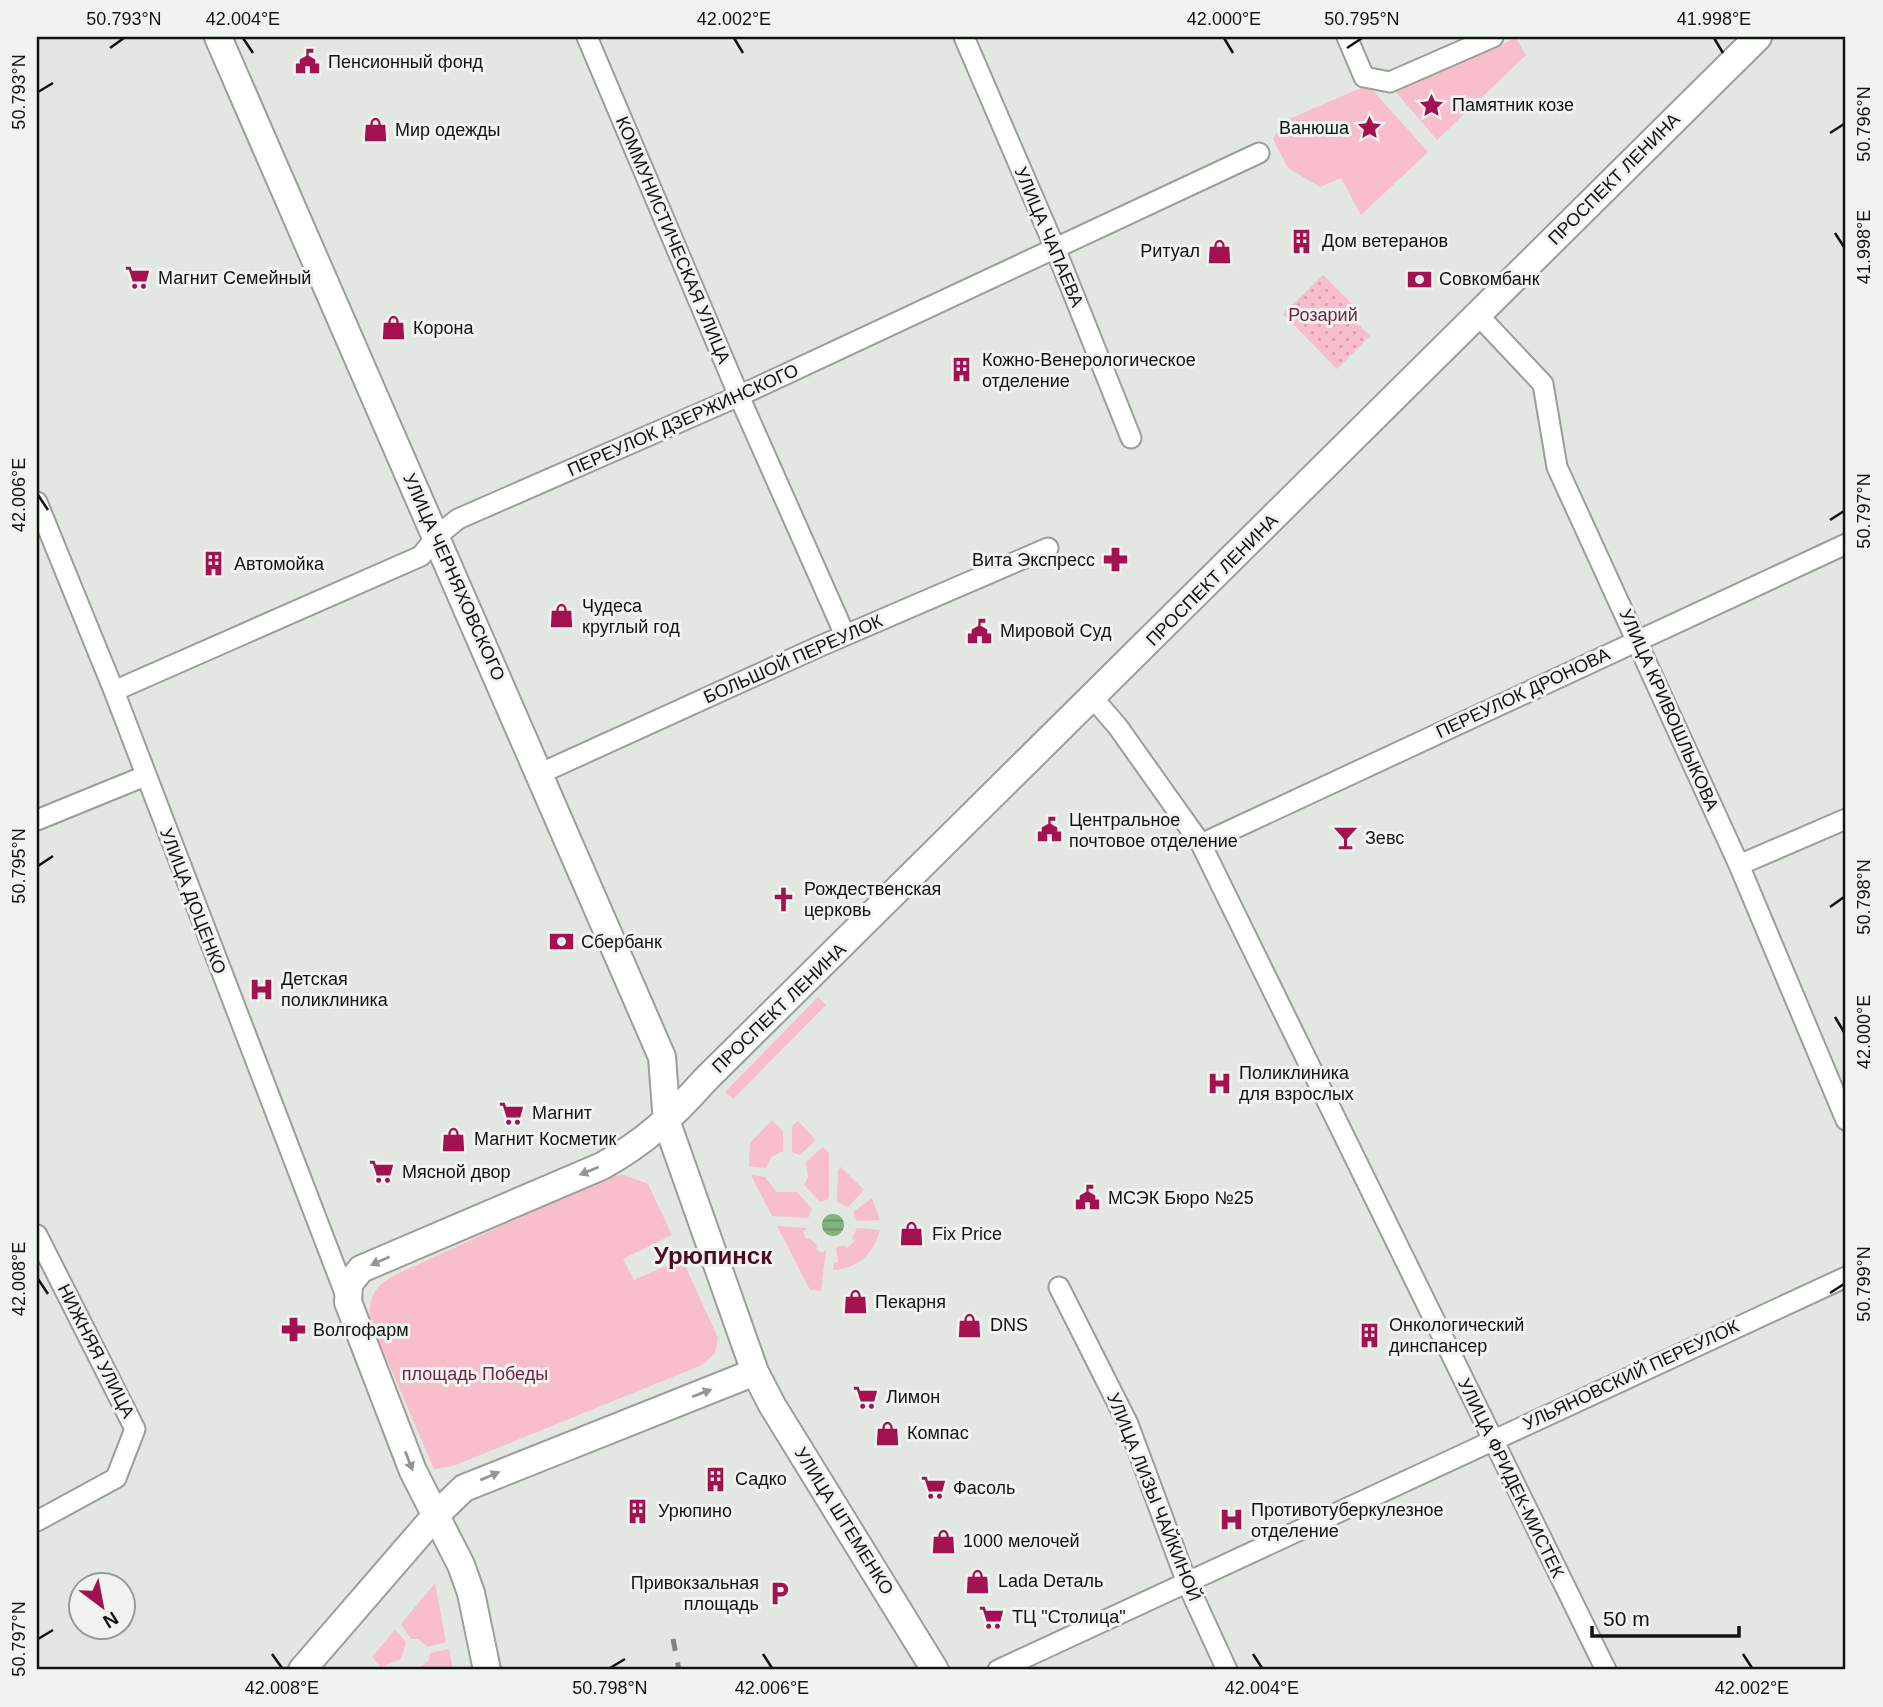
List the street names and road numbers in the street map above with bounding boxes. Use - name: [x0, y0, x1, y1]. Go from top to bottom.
- street label: ПРОСПЕКТ ЛЕНИНА: [1544, 109, 1684, 249]
- street label: КОММУНИСТИЧЕСКАЯ УЛИЦА: [612, 113, 734, 367]
- street label: УЛИЦА ЧАПАЕВА: [1010, 164, 1088, 310]
- street label: ПЕРЕУЛОК ДЗЕРЖИНСКОГО: [564, 360, 802, 480]
- street label: УЛИЦА ЧЕРНЯХОВСКОГО: [399, 470, 509, 684]
- street label: ПРОСПЕКТ ЛЕНИНА: [1142, 510, 1282, 650]
- street label: УЛИЦА КРИВОШЛЫКОВА: [1615, 606, 1723, 814]
- street label: БОЛЬШОЙ ПЕРЕУЛОК: [700, 609, 886, 707]
- street label: ПЕРЕУЛОК ДРОНОВА: [1433, 644, 1613, 742]
- street label: УЛИЦА ДОЦЕНКО: [156, 825, 230, 977]
- street label: ПРОСПЕКТ ЛЕНИНА: [708, 939, 850, 1077]
- street label: НИЖНЯЯ УЛИЦА: [54, 1281, 138, 1421]
- street label: УЛЬЯНОВСКИЙ ПЕРЕУЛОК: [1520, 1315, 1742, 1434]
- street label: УЛИЦА ФРИДЕК-МИСТЕК: [1454, 1375, 1568, 1581]
- street label: УЛИЦА ЛИЗЫ ЧАЙКИНОЙ: [1103, 1390, 1206, 1604]
- street label: УЛИЦА ШТЕМЕНКО: [791, 1444, 897, 1598]

